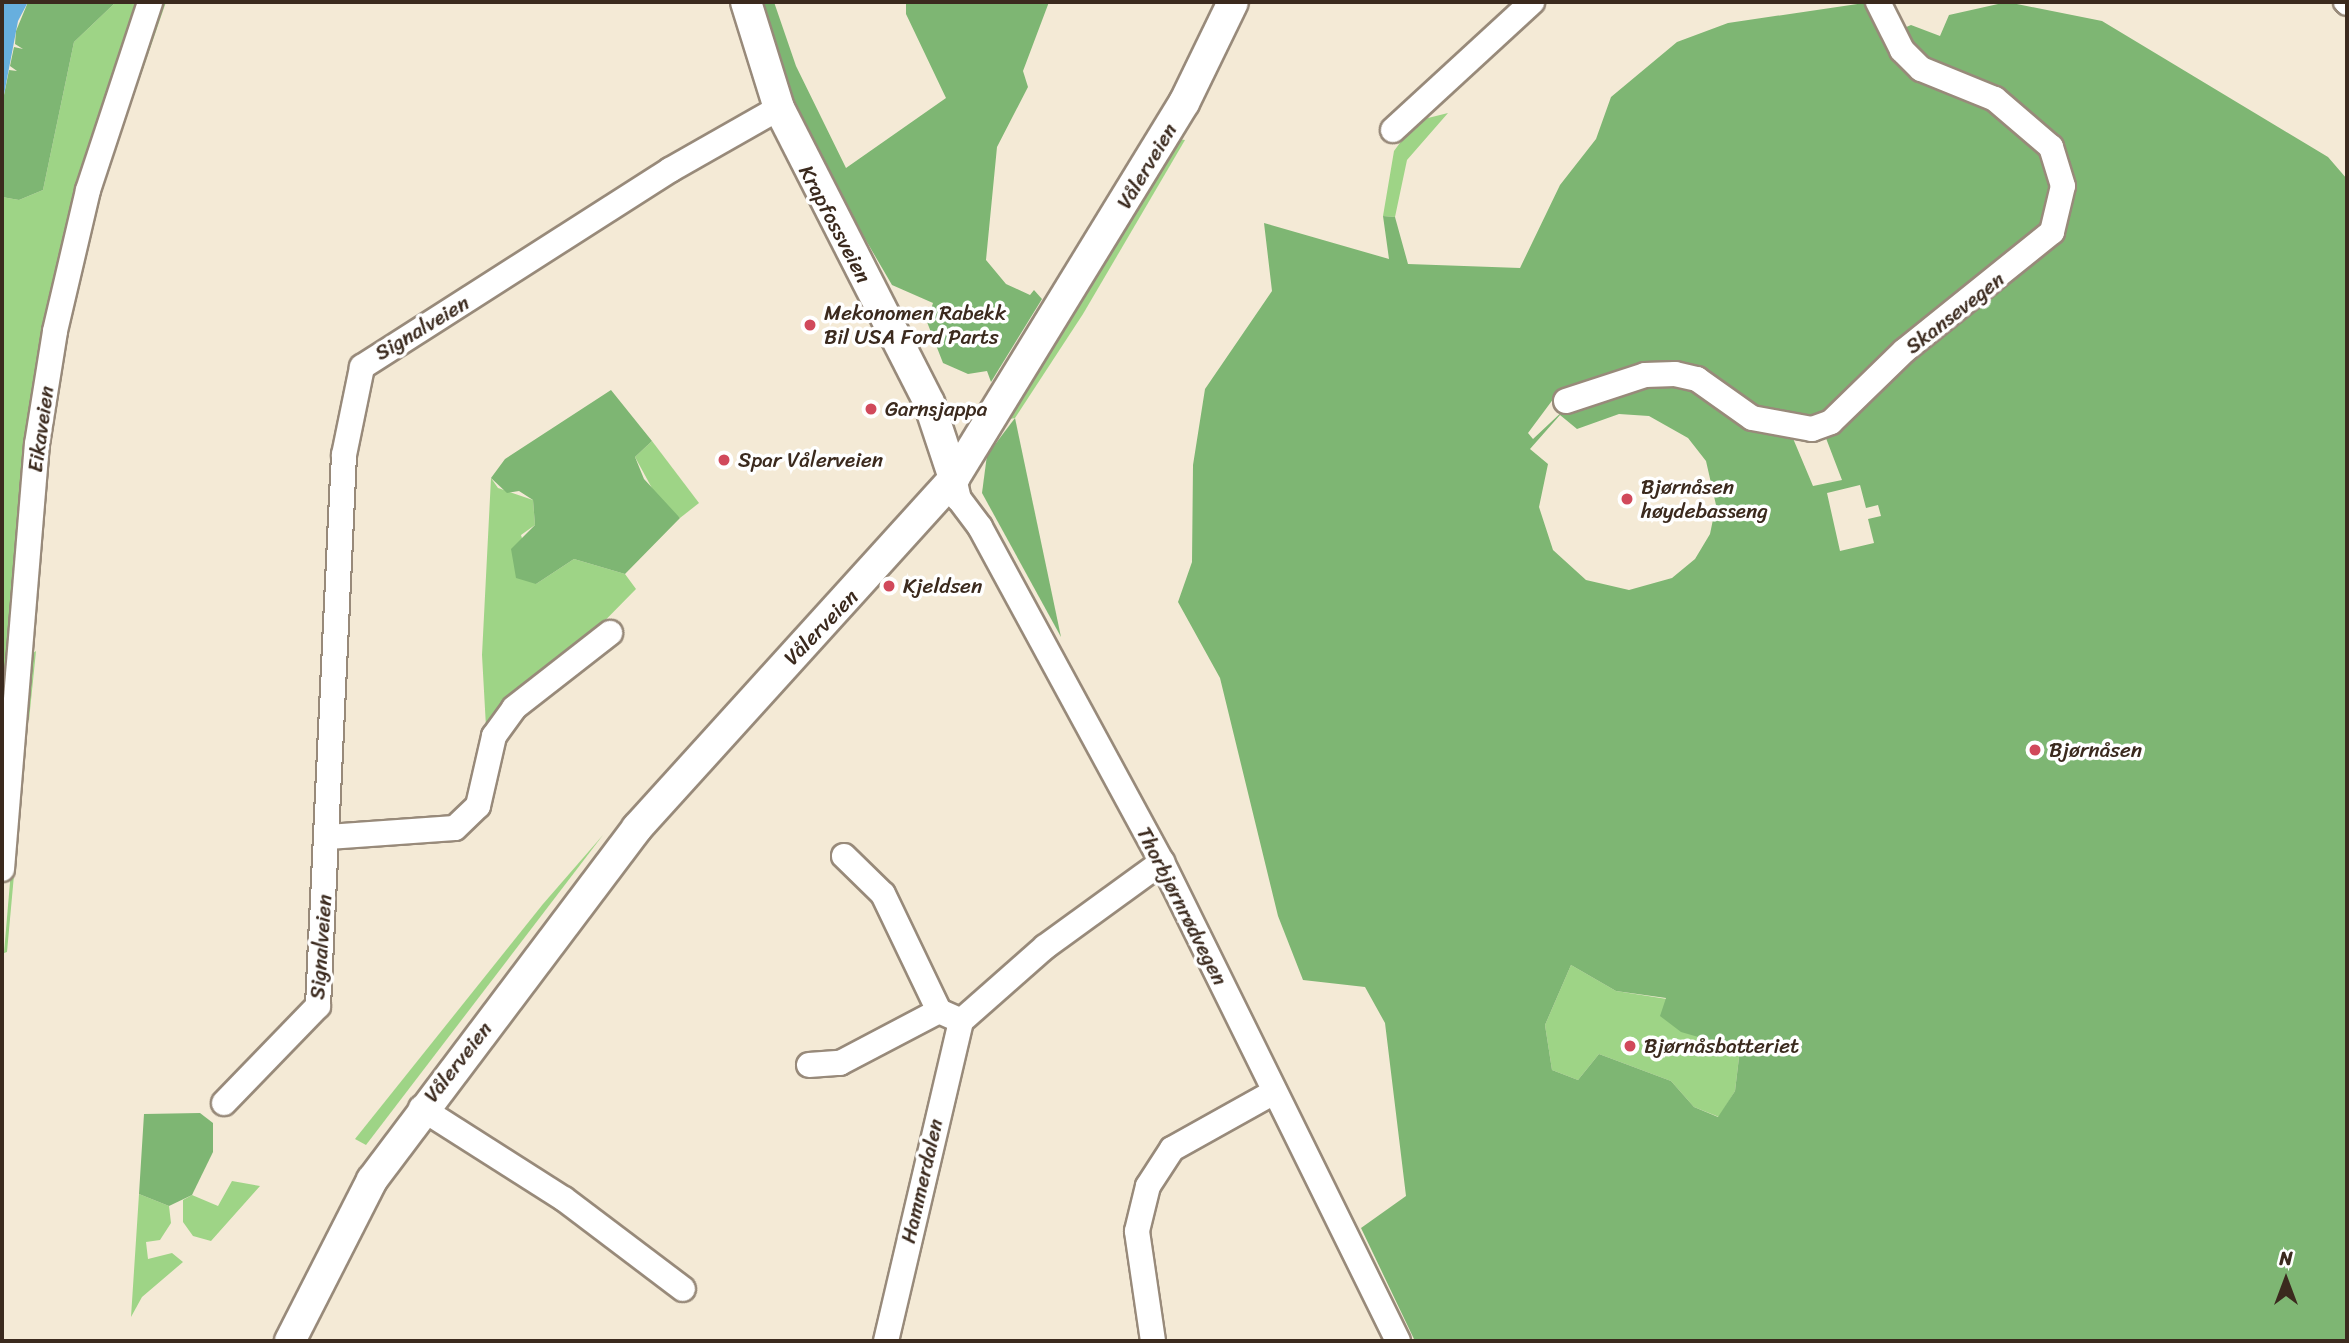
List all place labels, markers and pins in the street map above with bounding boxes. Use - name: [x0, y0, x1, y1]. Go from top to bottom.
- place label: Mekonomen Rabekk Bil USA Ford Parts: [824, 300, 1007, 350]
- marker: Mekonomen Rabekk Bil USA Ford Parts: [802, 317, 818, 333]
- place label: Garnsjappa: [885, 396, 987, 422]
- marker: Garnsjappa: [863, 401, 879, 417]
- place label: Spar Vålerveien: [738, 447, 882, 473]
- marker: Spar Vålerveien: [716, 452, 732, 468]
- place label: Bjørnåsen høydebasseng: [1641, 474, 1768, 524]
- marker: Bjørnåsen høydebasseng: [1619, 491, 1635, 507]
- place label: Kjeldsen: [903, 573, 982, 599]
- marker: Kjeldsen: [881, 578, 897, 594]
- place label: Bjørnåsen: [2049, 737, 2142, 763]
- marker: Bjørnåsen: [2027, 742, 2043, 758]
- place label: Bjørnåsbatteriet: [1644, 1033, 1799, 1059]
- marker: Bjørnåsbatteriet: [1622, 1038, 1638, 1054]

